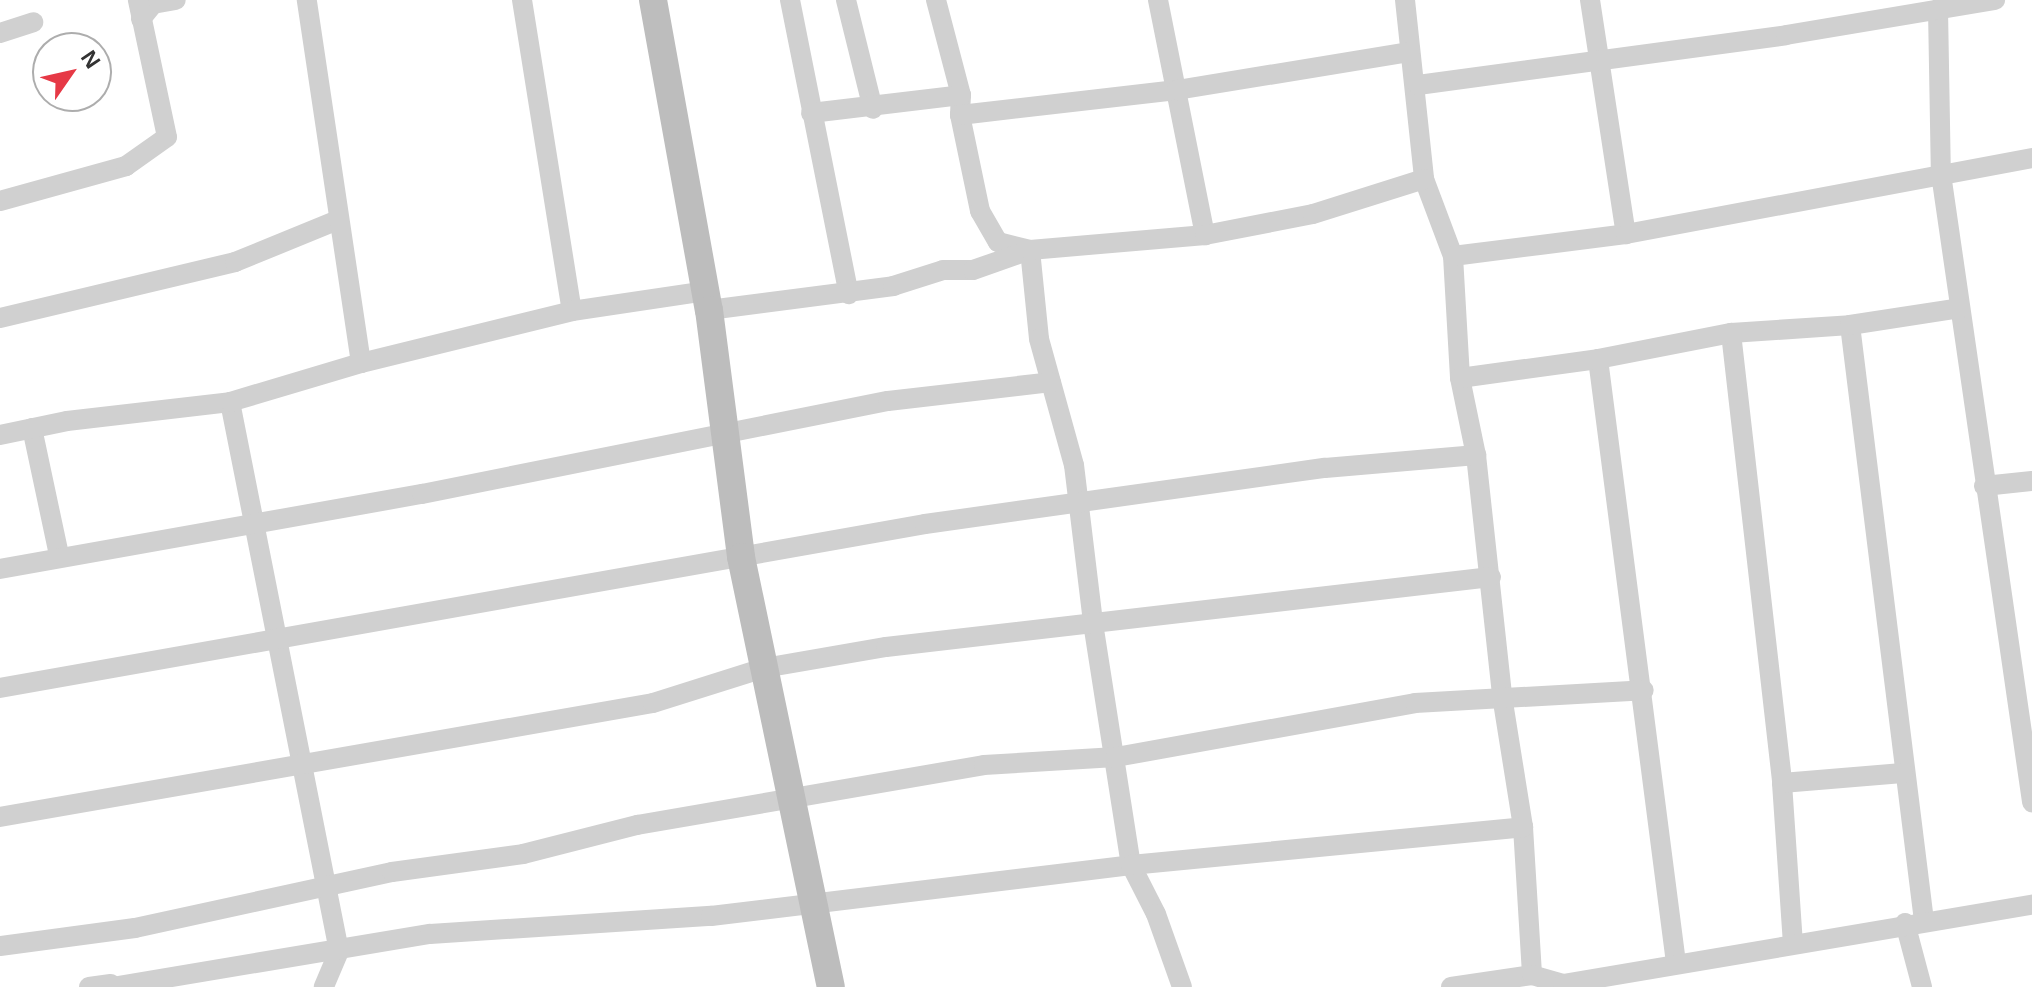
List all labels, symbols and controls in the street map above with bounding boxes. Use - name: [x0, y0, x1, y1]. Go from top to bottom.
- north arrow: [32, 32, 112, 112]
- text: N: [76, 46, 105, 73]

